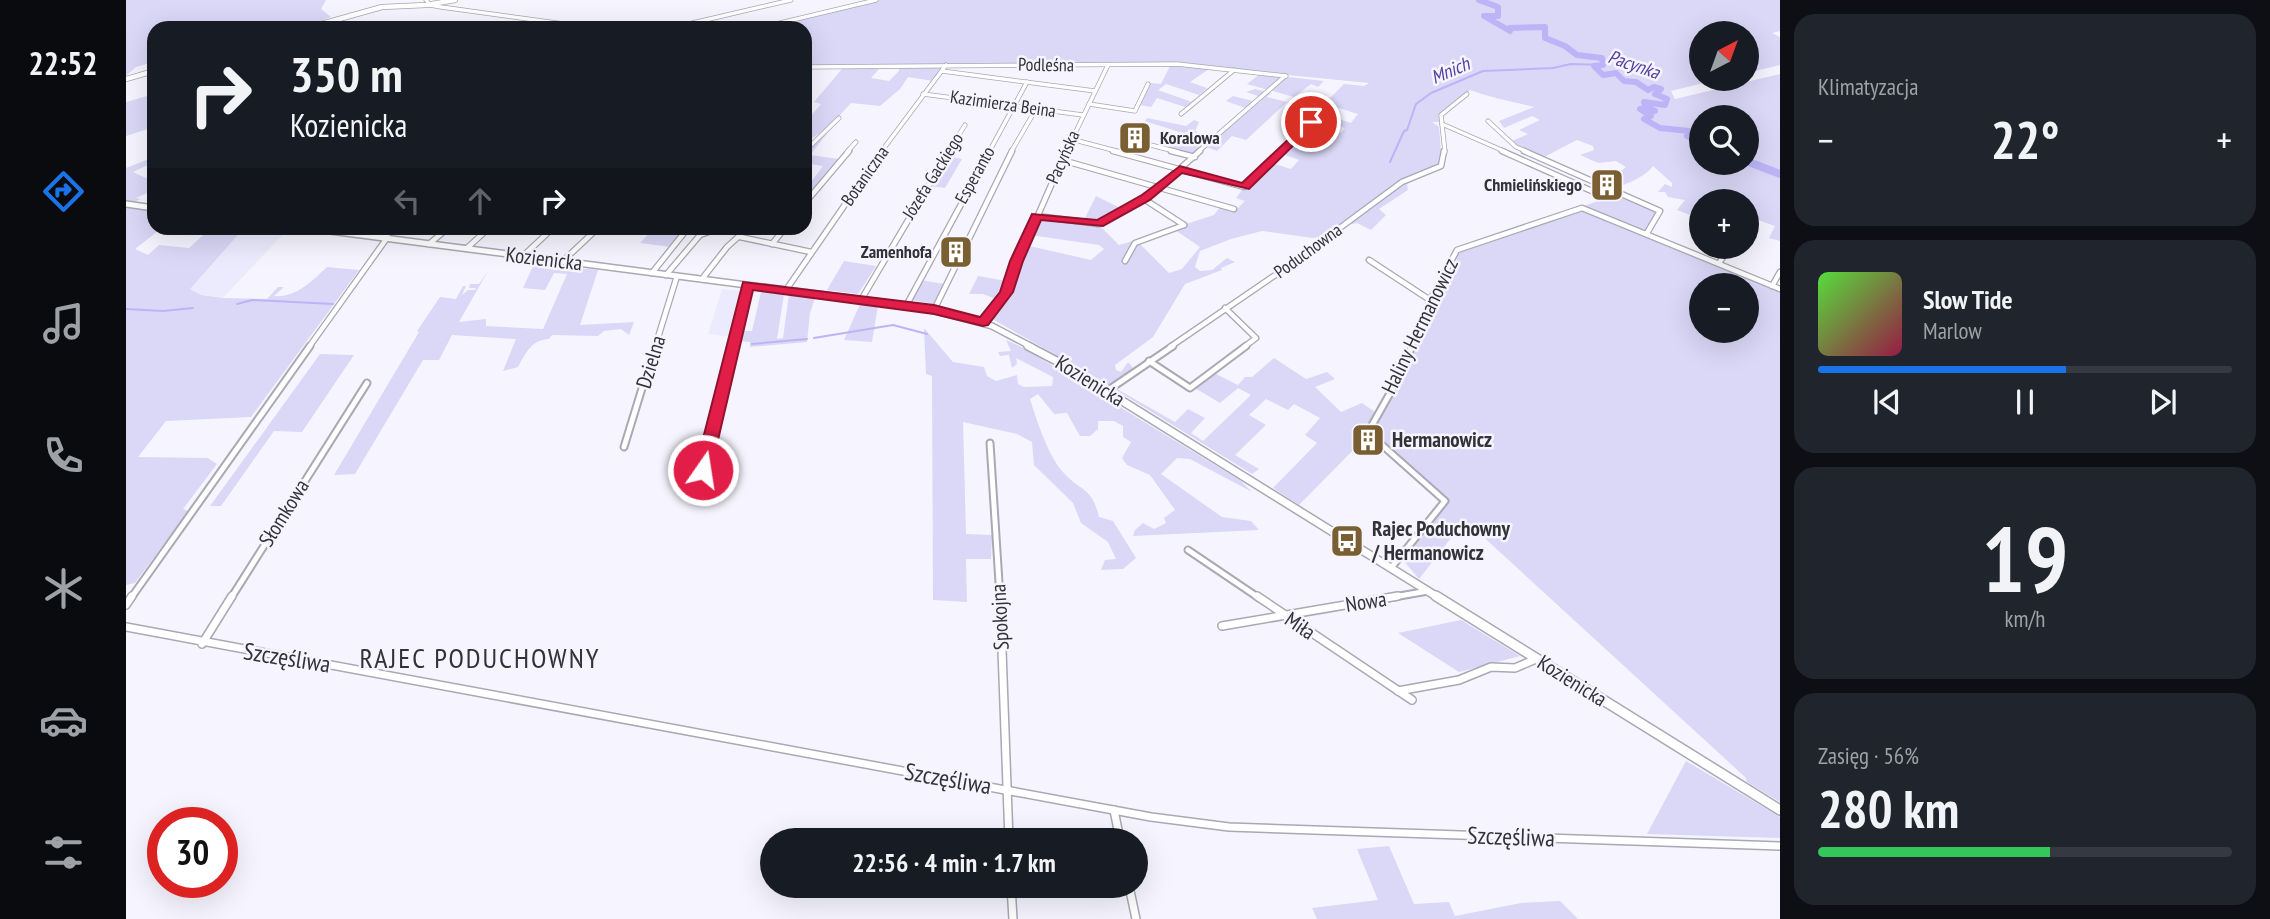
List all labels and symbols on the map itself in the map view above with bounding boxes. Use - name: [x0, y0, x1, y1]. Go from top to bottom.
- north arrow: [1689, 21, 1759, 91]
- water label: Pacynka: [1605, 44, 1664, 84]
- water label: Mnich: [1427, 51, 1474, 89]
- street label: Podleśna: [1018, 53, 1074, 76]
- street label: Kazimierza Beina: [949, 85, 1057, 122]
- pin: [1281, 92, 1341, 152]
- building icon: Koralowa: [1116, 119, 1154, 157]
- place label: Koralowa: [1160, 126, 1220, 149]
- street label: Pacyńska: [1041, 127, 1084, 187]
- street label: Józefa Gackiego: [896, 128, 968, 224]
- street label: Botaniczna: [836, 141, 894, 210]
- street label: Esperanto: [950, 142, 1000, 207]
- building icon: Chmielińskiego: [1588, 166, 1626, 204]
- place label: Chmielińskiego: [1484, 173, 1582, 196]
- street label: Poduchowna: [1269, 218, 1346, 283]
- building icon: Zamenhofa: [937, 233, 975, 271]
- street label: Kozienicka: [504, 240, 584, 277]
- place label: Zamenhofa: [861, 240, 932, 263]
- street label: Haliny Hermanowicz: [1375, 254, 1464, 398]
- street label: Dzielna: [630, 332, 671, 392]
- street label: Kozienicka: [1050, 349, 1130, 412]
- building icon: Hermanowicz: [1349, 421, 1387, 459]
- place label: Hermanowicz: [1392, 426, 1492, 453]
- position arrow: [666, 433, 740, 507]
- street label: Słomkowa: [252, 474, 315, 551]
- place label: Rajec Poduchowny / Hermanowicz: [1371, 515, 1511, 566]
- bus stop icon: Rajec Poduchowny / Hermanowicz: [1328, 522, 1366, 560]
- street label: Spokojna: [984, 583, 1015, 651]
- street label: Nowa: [1344, 585, 1388, 618]
- street label: Miła: [1280, 606, 1321, 646]
- street label: Szczęśliwa: [241, 635, 333, 680]
- district label: RAJEC PODUCHOWNY: [360, 639, 600, 676]
- street label: Kozienicka: [1532, 649, 1612, 712]
- street label: Szczęśliwa: [902, 756, 994, 801]
- speed limit sign: 30: [147, 807, 238, 898]
- street label: Szczęśliwa: [1467, 819, 1555, 854]

